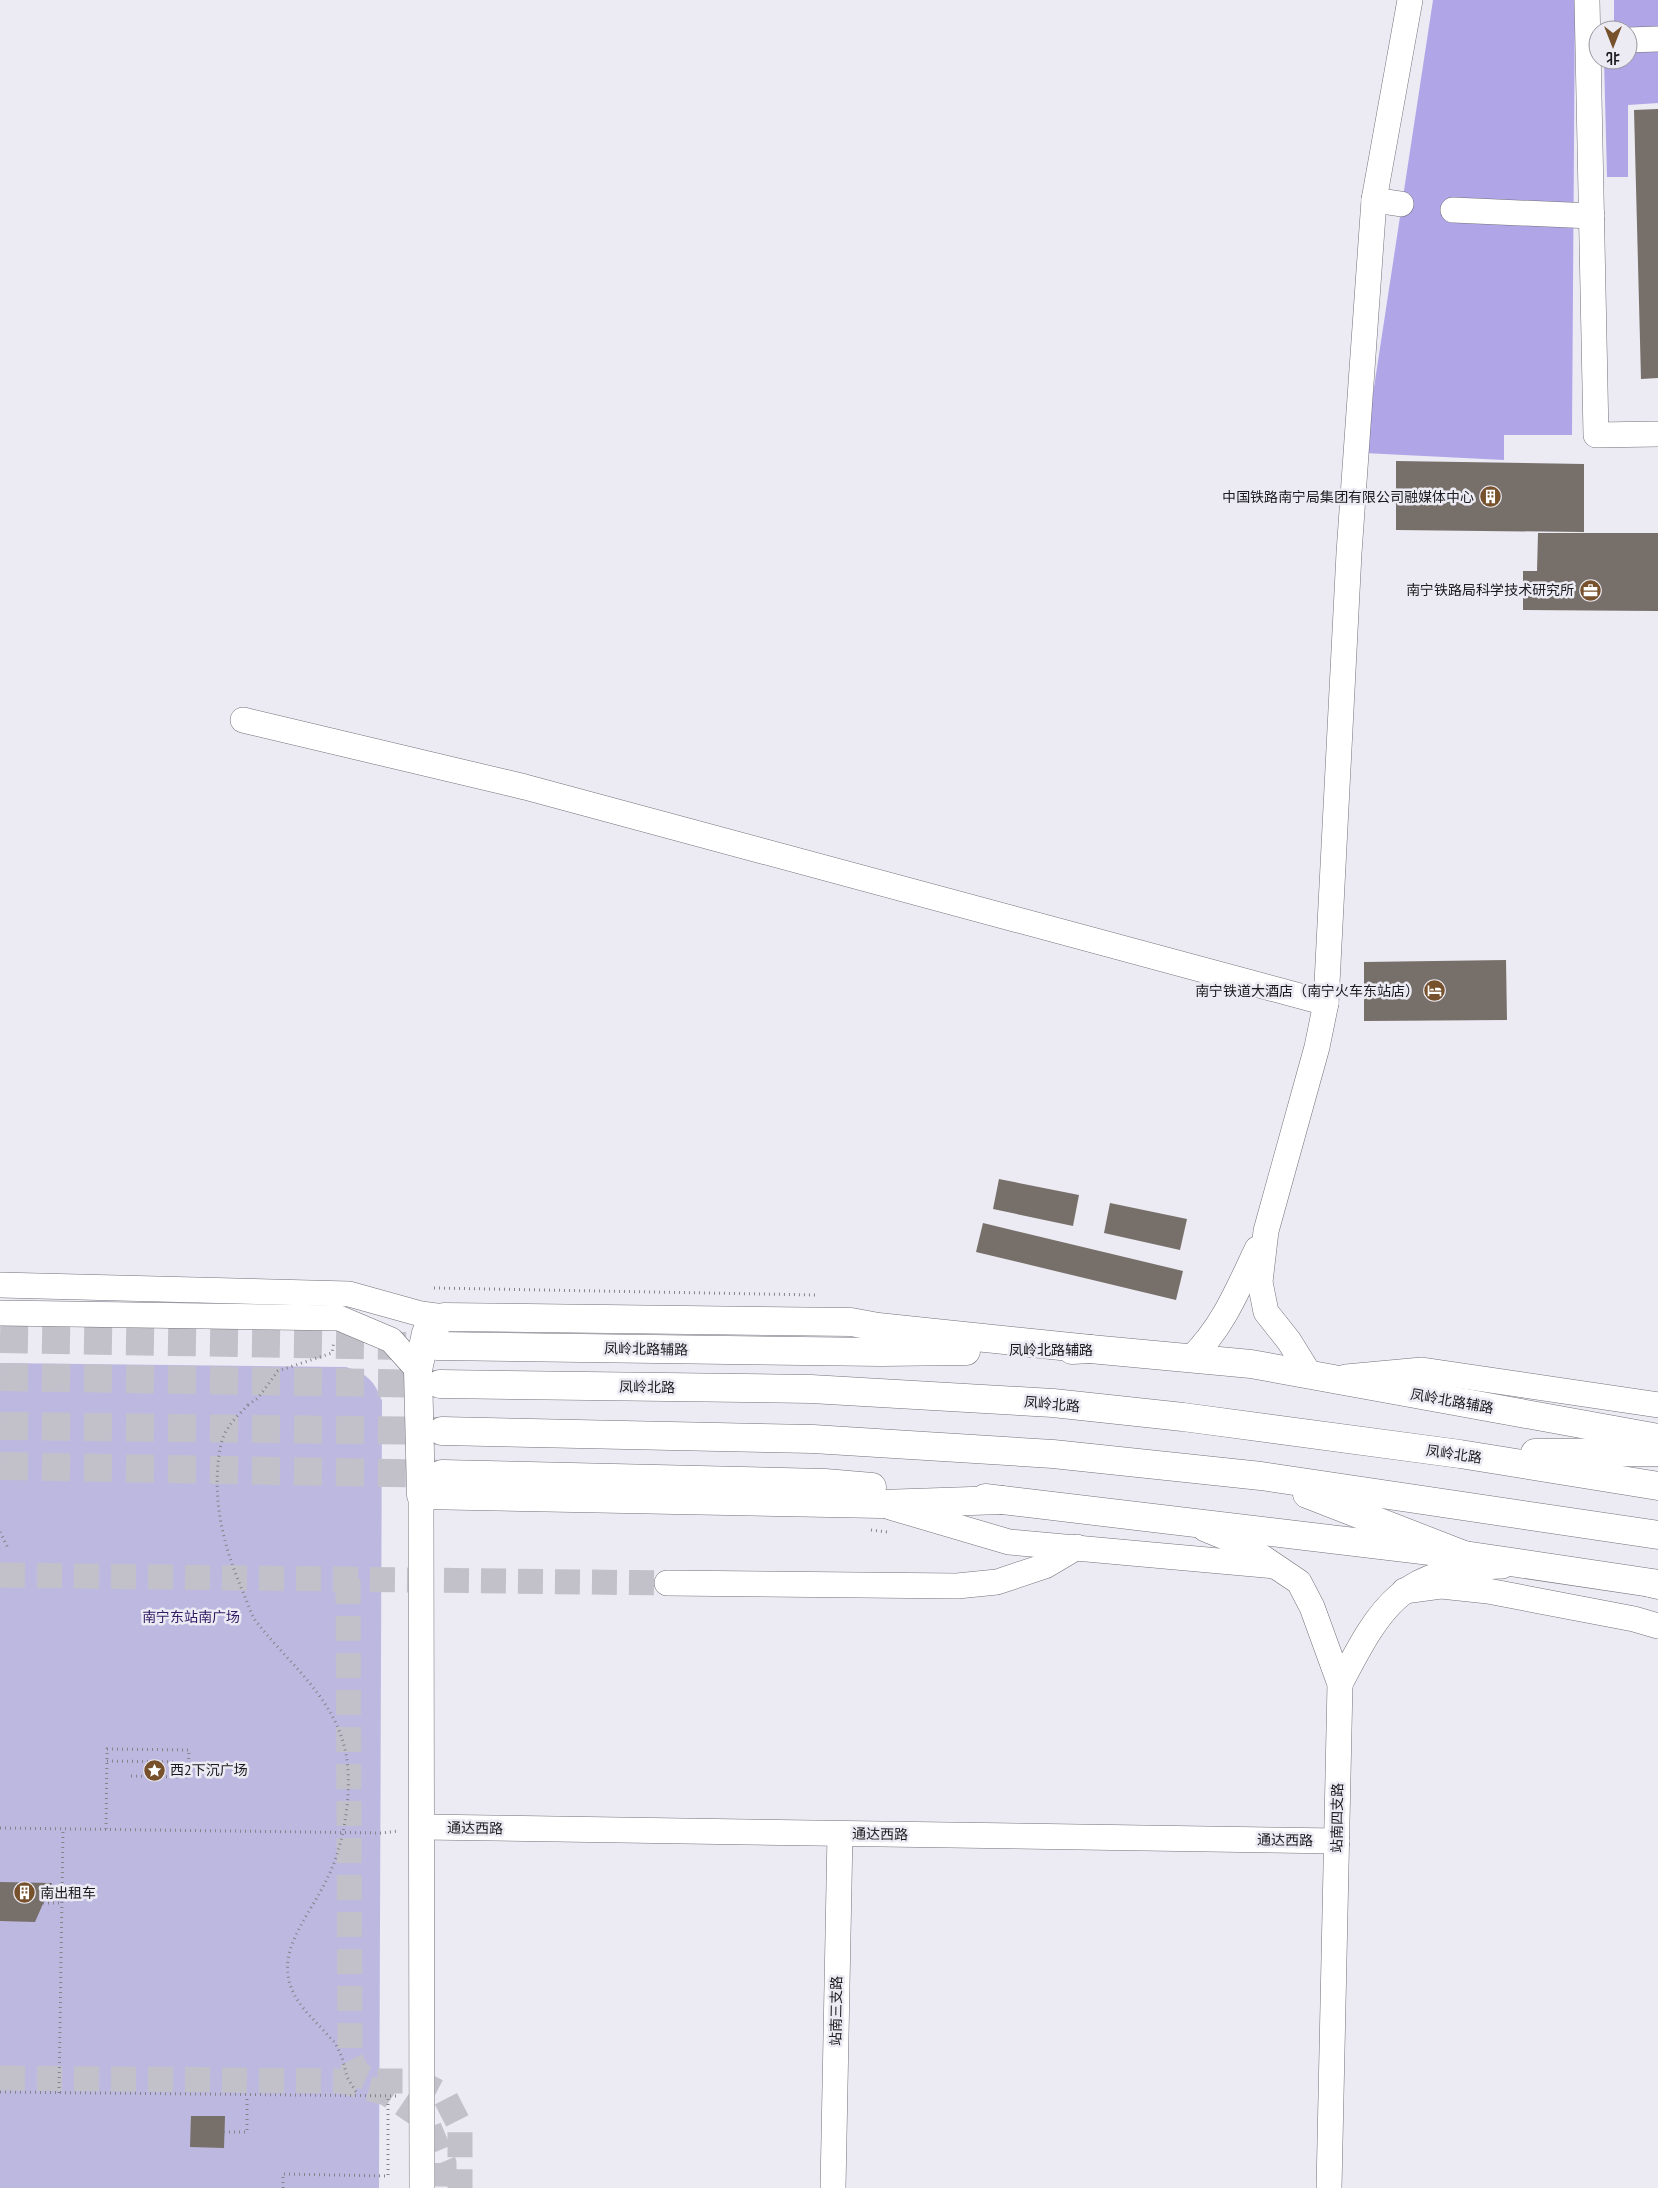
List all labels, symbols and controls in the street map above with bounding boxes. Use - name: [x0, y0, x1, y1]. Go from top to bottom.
- north arrow: [1588, 20, 1638, 70]
- text: 北: [1606, 49, 1620, 67]
- building icon: 中国铁路南宁局集团有限公司融媒体中心: [1478, 485, 1502, 509]
- place label: 中国铁路南宁局集团有限公司融媒体中心: [1222, 488, 1474, 506]
- office icon: 南宁铁路局科学技术研究所: [1578, 578, 1602, 602]
- place label: 南宁铁路局科学技术研究所: [1406, 581, 1574, 599]
- hotel icon: 南宁铁道大酒店（南宁火车东站店）: [1423, 979, 1447, 1003]
- place label: 南宁铁道大酒店（南宁火车东站店）: [1195, 982, 1419, 1000]
- street label: 凤岭北路辅路: [604, 1339, 688, 1359]
- street label: 凤岭北路辅路: [1009, 1341, 1093, 1359]
- street label: 凤岭北路: [619, 1378, 675, 1396]
- street label: 凤岭北路辅路: [1409, 1385, 1495, 1417]
- street label: 凤岭北路: [1023, 1393, 1081, 1415]
- street label: 凤岭北路: [1425, 1441, 1483, 1467]
- park label: 南宁东站南广场: [142, 1608, 240, 1626]
- place icon: 西2下沉广场: [142, 1758, 166, 1782]
- place label: 西2下沉广场: [170, 1761, 248, 1779]
- street label: 站南四支路: [1327, 1783, 1347, 1853]
- street label: 通达西路: [447, 1819, 503, 1837]
- street label: 通达西路: [852, 1825, 908, 1843]
- street label: 通达西路: [1257, 1831, 1313, 1849]
- building icon: 南出租车: [12, 1881, 36, 1905]
- place label: 南出租车: [40, 1884, 96, 1902]
- street label: 站南三支路: [826, 1976, 846, 2046]

